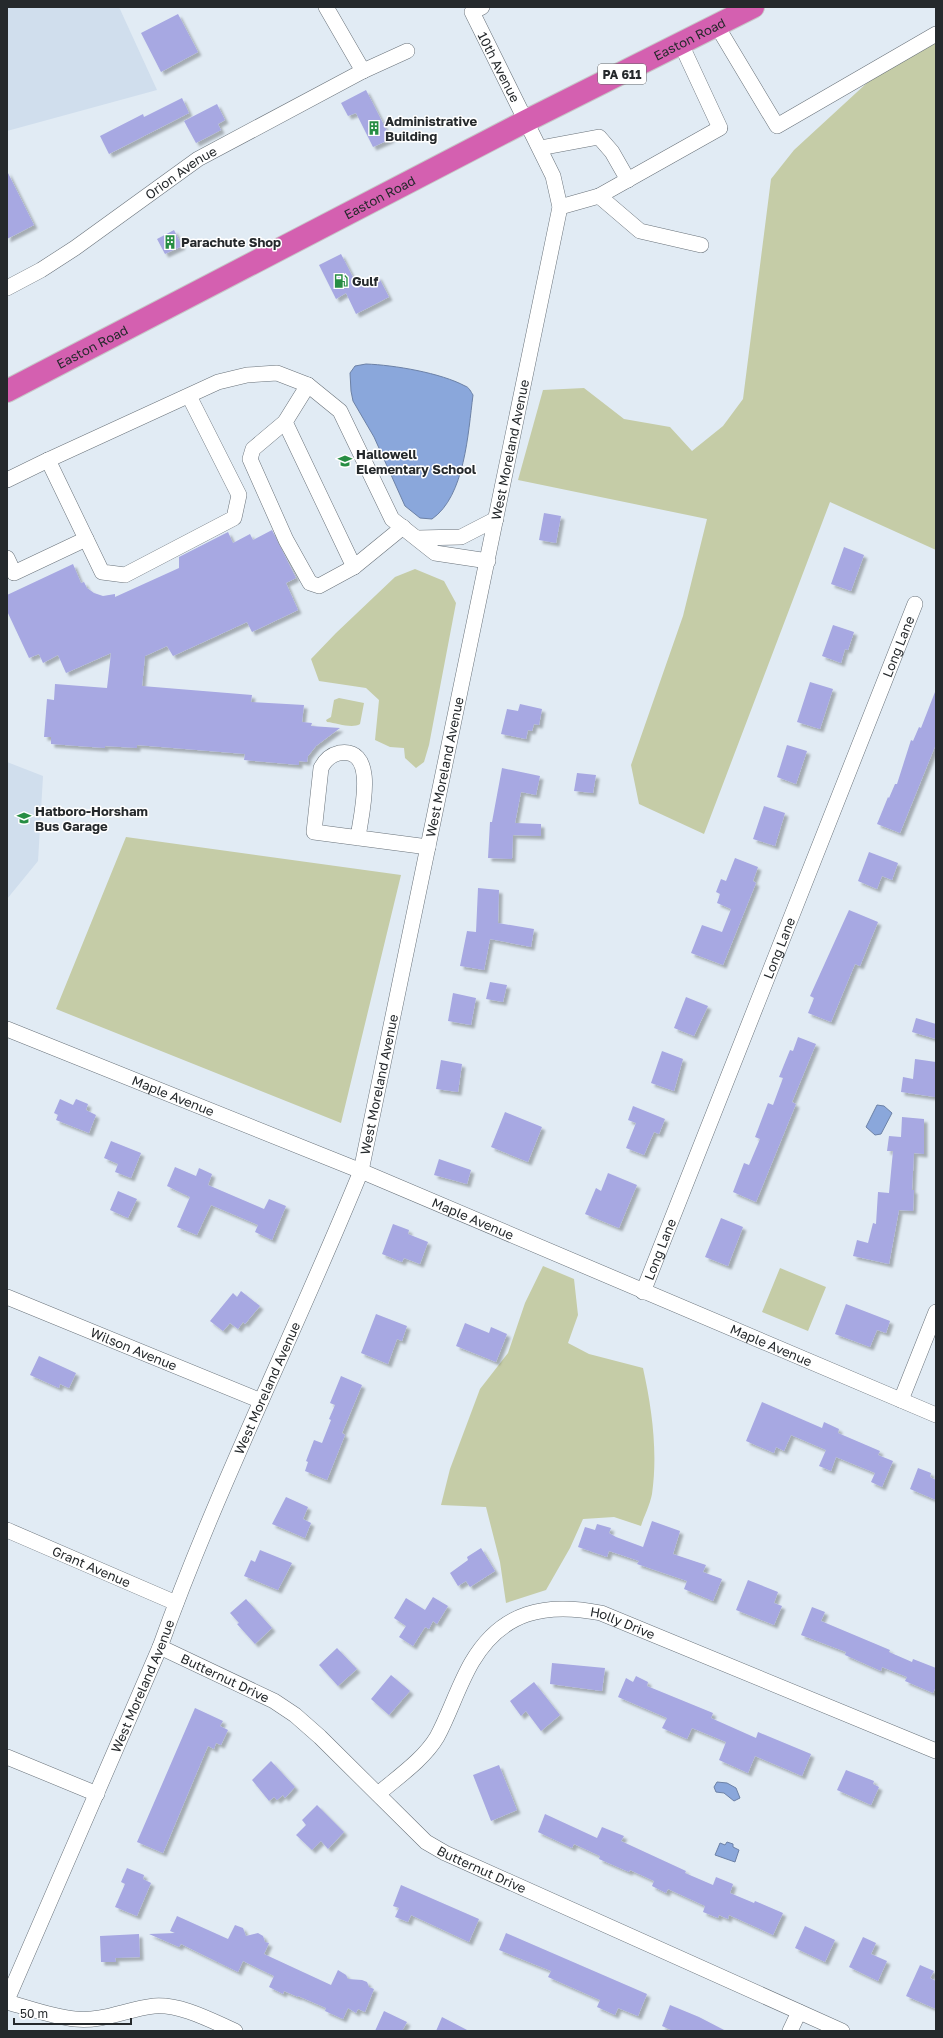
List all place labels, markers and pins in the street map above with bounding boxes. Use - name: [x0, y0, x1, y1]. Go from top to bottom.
- place label: Administrative Building: [385, 113, 478, 144]
- building icon: Administrative Building: [366, 120, 382, 136]
- building icon: Parachute Shop: [162, 234, 178, 250]
- place label: Parachute Shop: [181, 234, 281, 250]
- fuel station icon: Gulf: [333, 273, 349, 289]
- place label: Gulf: [352, 273, 378, 289]
- place label: Hallowell Elementary School: [356, 446, 477, 477]
- school or university icon: Hallowell Elementary School: [337, 453, 353, 469]
- place label: Hatboro-Horsham Bus Garage: [35, 803, 148, 834]
- school or university icon: Hatboro-Horsham Bus Garage: [16, 810, 32, 826]

